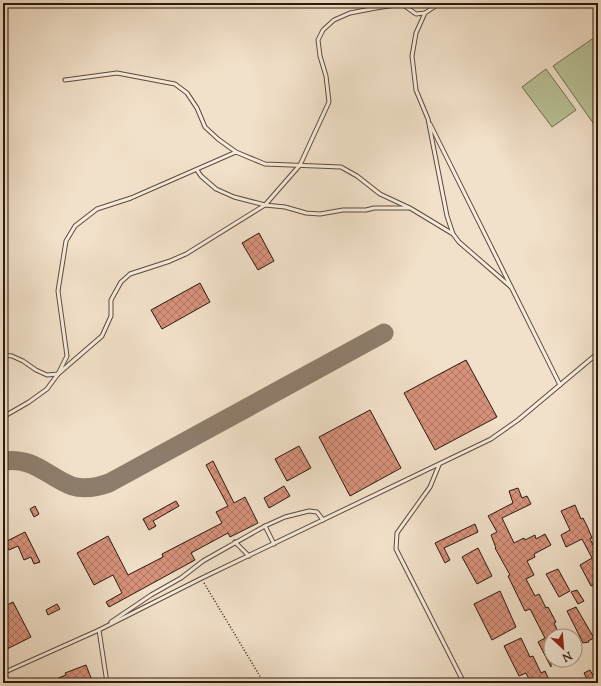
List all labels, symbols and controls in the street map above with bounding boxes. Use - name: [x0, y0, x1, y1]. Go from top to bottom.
- north arrow: [543, 628, 583, 668]
- text: N: [559, 647, 575, 665]

